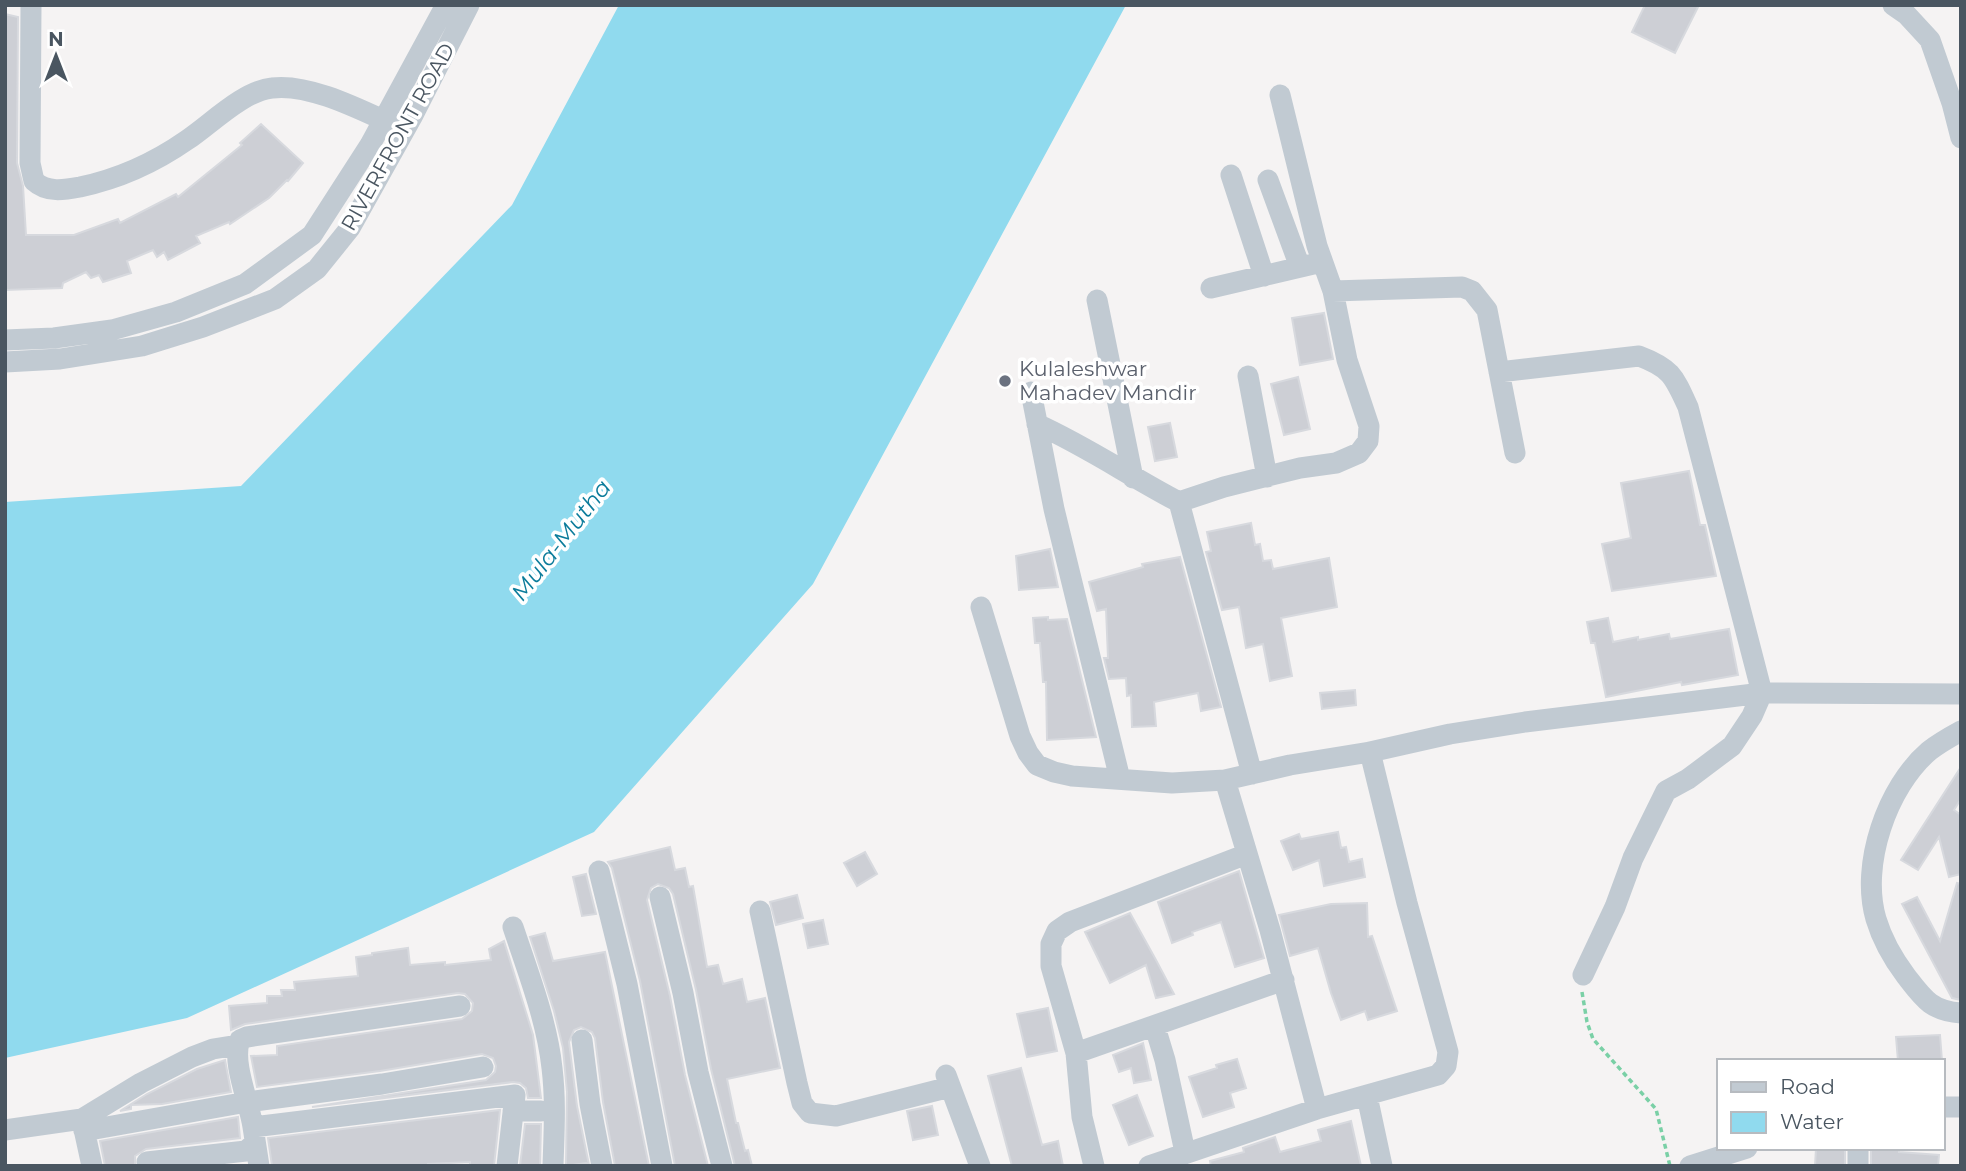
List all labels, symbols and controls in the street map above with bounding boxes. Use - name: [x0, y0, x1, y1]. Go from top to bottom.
- north arrow: [21, 21, 91, 91]
- text: N: [48, 28, 64, 51]
- street label: RIVERFRONT ROAD: [336, 39, 460, 235]
- place label: Kulaleshwar Mahadev Mandir: [1019, 356, 1197, 405]
- marker: Kulaleshwar Mahadev Mandir: [997, 373, 1013, 389]
- water label: Mula-Mutha: [505, 474, 617, 606]
- legend: [1717, 1059, 1945, 1150]
- text: Road: [1780, 1074, 1835, 1099]
- text: Water: [1780, 1109, 1844, 1134]

